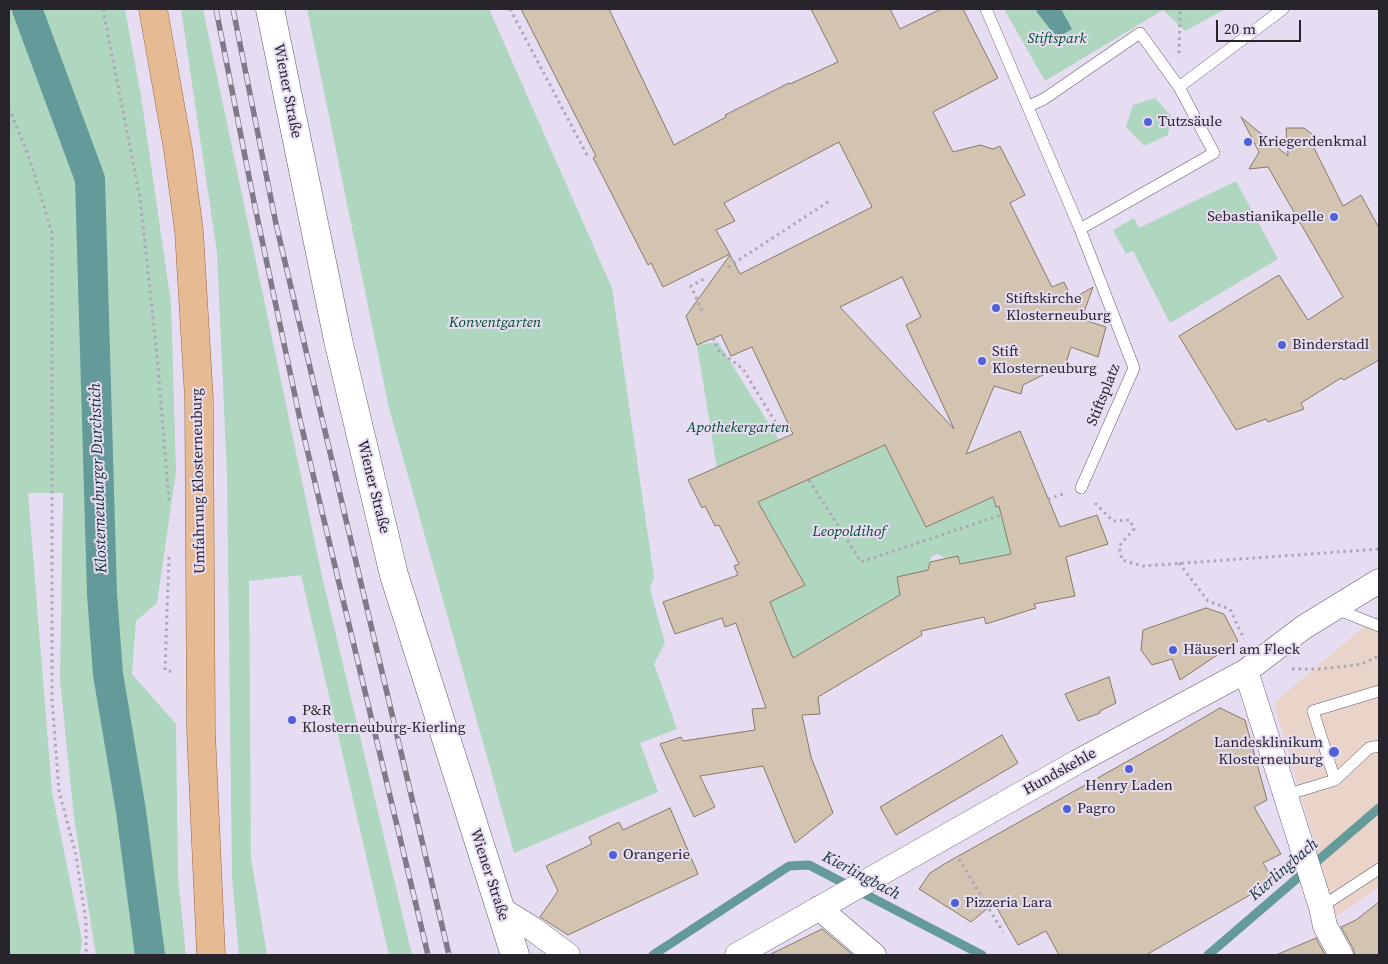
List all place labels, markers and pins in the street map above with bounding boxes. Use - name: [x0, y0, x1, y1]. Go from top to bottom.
- place label: Tutzsäule: [1158, 113, 1222, 131]
- marker: Tutzsäule: [1142, 116, 1154, 128]
- place label: Kriegerdenkmal: [1258, 133, 1367, 151]
- marker: Kriegerdenkmal: [1242, 136, 1254, 148]
- place label: Sebastianikapelle: [1207, 208, 1324, 226]
- marker: Sebastianikapelle: [1328, 211, 1340, 223]
- place label: Stiftskirche Klosterneuburg: [1006, 290, 1111, 325]
- marker: Stiftskirche Klosterneuburg: [990, 302, 1002, 314]
- place label: Binderstadl: [1292, 336, 1369, 354]
- marker: Binderstadl: [1276, 339, 1288, 351]
- place label: Stift Klosterneuburg: [992, 343, 1097, 378]
- marker: Stift Klosterneuburg: [976, 355, 988, 367]
- place label: Häuserl am Fleck: [1183, 641, 1300, 659]
- marker: Häuserl am Fleck: [1167, 644, 1179, 656]
- place label: P&R Klosterneuburg-Kierling: [302, 702, 466, 737]
- marker: P&R Klosterneuburg-Kierling: [286, 714, 298, 726]
- place label: Landesklinikum Klosterneuburg: [1214, 734, 1323, 769]
- marker: Landesklinikum Klosterneuburg: [1327, 745, 1341, 759]
- marker: Henry Laden: [1123, 763, 1135, 775]
- place label: Henry Laden: [1085, 777, 1173, 795]
- place label: Pagro: [1077, 800, 1116, 818]
- marker: Pagro: [1061, 803, 1073, 815]
- place label: Orangerie: [623, 846, 690, 864]
- marker: Orangerie: [607, 849, 619, 861]
- place label: Pizzeria Lara: [965, 894, 1052, 912]
- marker: Pizzeria Lara: [949, 897, 961, 909]

